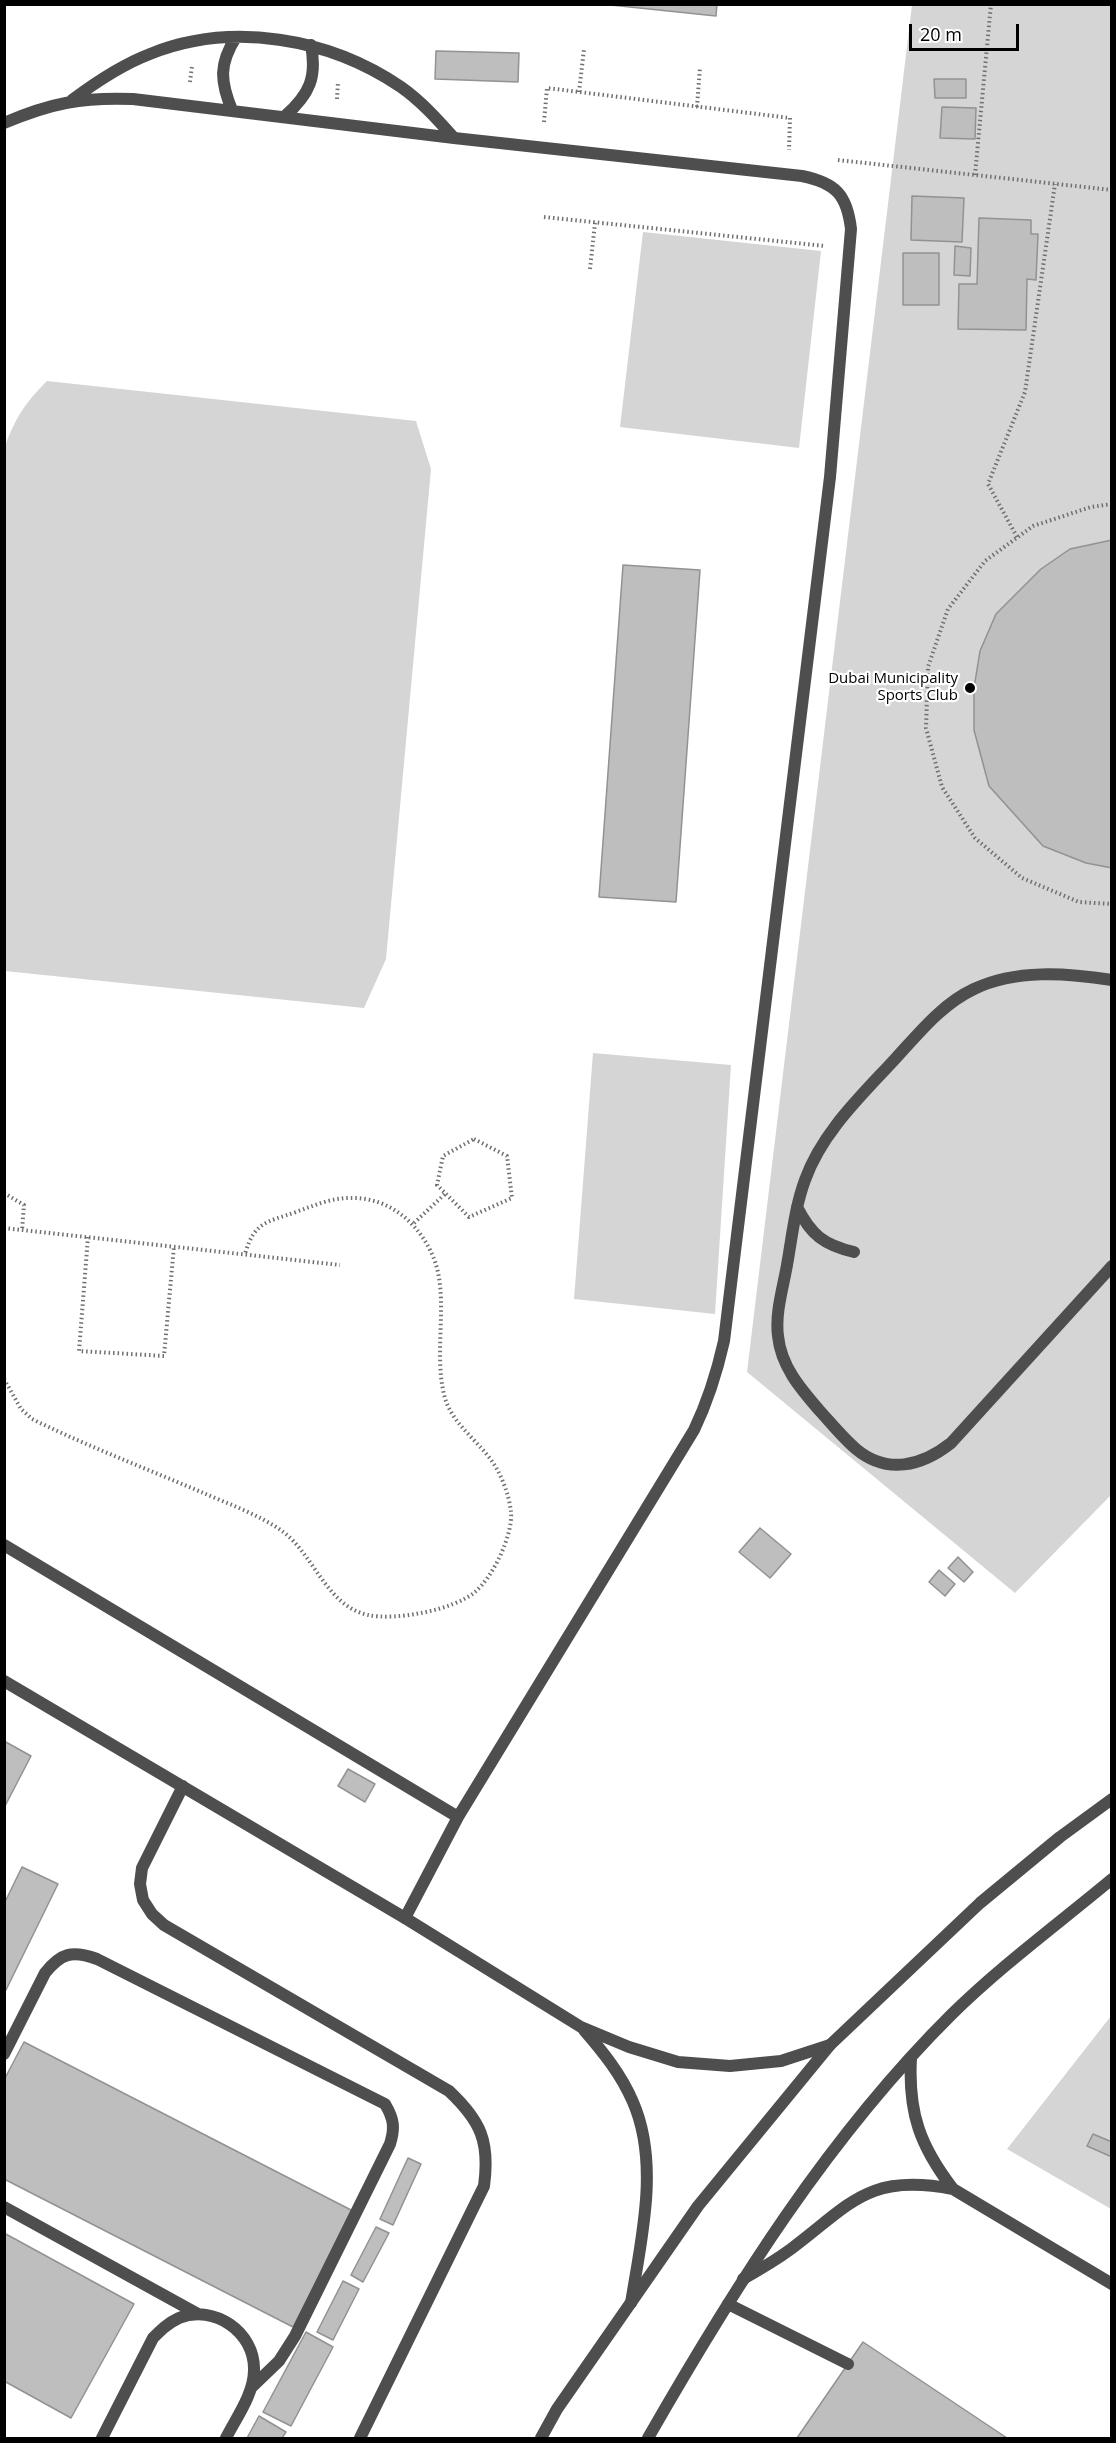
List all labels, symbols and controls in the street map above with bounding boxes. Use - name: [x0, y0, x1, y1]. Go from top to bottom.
- scale bar: [912, 12, 1022, 50]
- text: 20 m: [920, 22, 962, 46]
- place label: Dubai Municipality Sports Club: [828, 670, 958, 705]
- marker: Dubai Municipality Sports Club: [963, 681, 977, 695]

